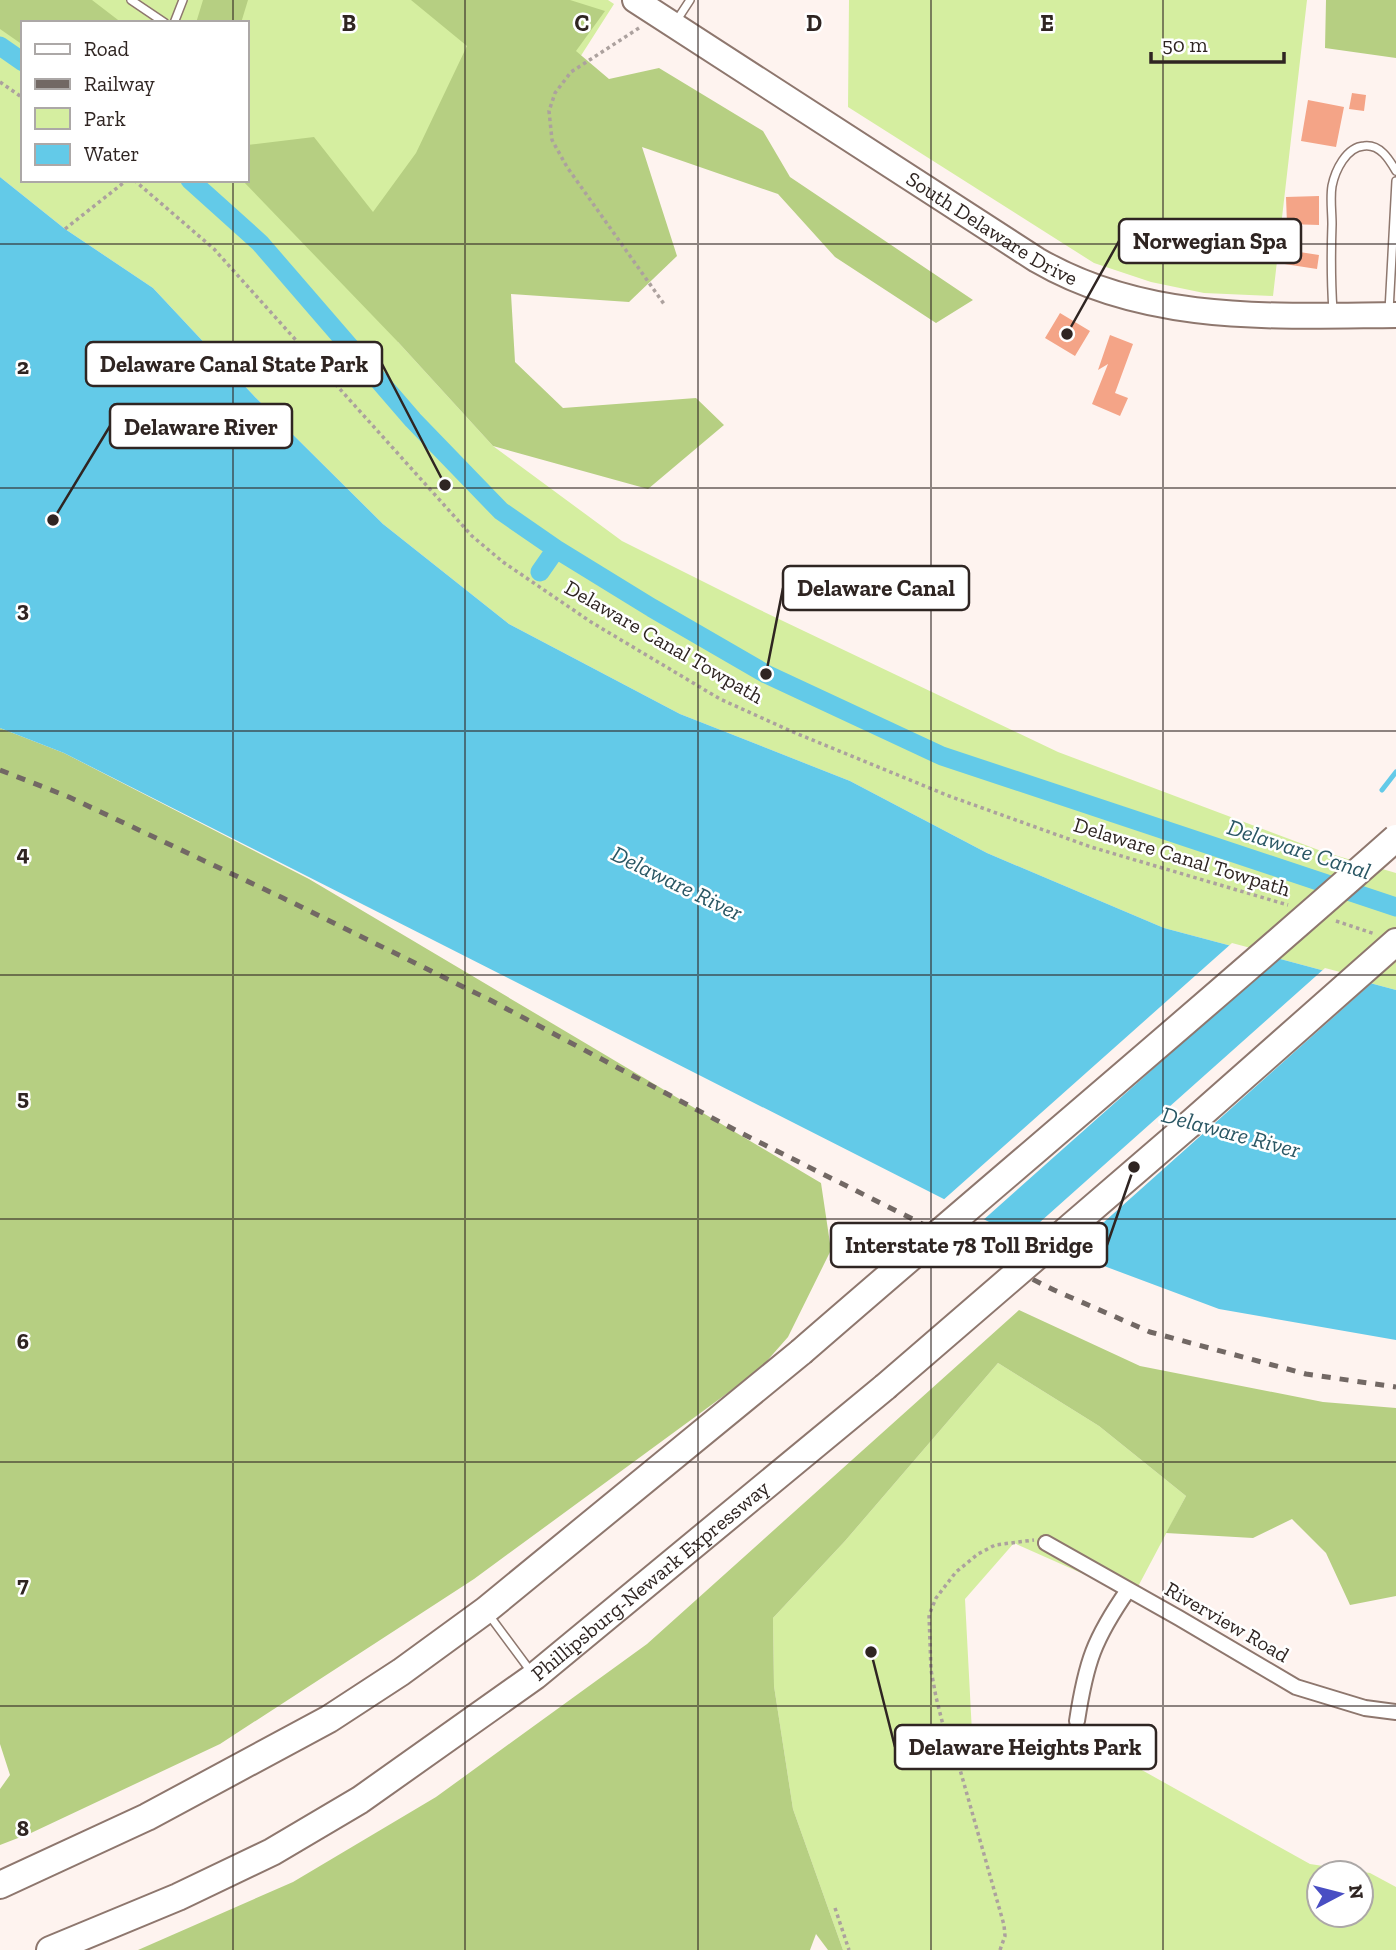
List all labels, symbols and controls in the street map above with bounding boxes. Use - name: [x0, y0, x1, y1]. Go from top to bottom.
- text: B: [342, 9, 356, 37]
- text: C: [575, 9, 589, 37]
- text: D: [806, 9, 822, 37]
- text: E: [1040, 9, 1054, 37]
- legend: [21, 21, 248, 182]
- scale bar: [1151, 21, 1284, 65]
- text: 50 m: [1162, 32, 1208, 57]
- text: Road: [84, 36, 130, 61]
- text: Railway: [84, 71, 155, 96]
- text: Park: [84, 106, 126, 131]
- text: Water: [84, 141, 139, 166]
- street label: South Delaware Drive: [902, 166, 1082, 291]
- callout: Norwegian Spa: [1119, 219, 1301, 263]
- text: Norwegian Spa: [1133, 227, 1288, 255]
- callout: Delaware Canal State Park: [86, 342, 382, 386]
- text: Delaware Canal State Park: [100, 350, 368, 378]
- text: 2: [17, 352, 29, 380]
- callout: Delaware River: [110, 404, 292, 448]
- text: Delaware River: [124, 413, 278, 441]
- callout: Delaware Canal: [783, 566, 969, 610]
- street label: Delaware Canal Towpath: [561, 574, 768, 709]
- text: Delaware Canal: [797, 574, 955, 602]
- text: 3: [17, 595, 29, 623]
- street label: Delaware Canal Towpath: [1071, 812, 1294, 901]
- water label: Delaware Canal: [1224, 813, 1374, 885]
- text: 4: [16, 839, 30, 867]
- water label: Delaware River: [607, 839, 747, 927]
- text: 5: [17, 1083, 29, 1111]
- water label: Delaware River: [1159, 1100, 1303, 1164]
- callout: Interstate 78 Toll Bridge: [831, 1223, 1107, 1267]
- text: Interstate 78 Toll Bridge: [845, 1231, 1093, 1259]
- text: 6: [17, 1327, 29, 1355]
- street label: Phillipsburg-Newark Expressway: [526, 1475, 774, 1686]
- text: 7: [17, 1570, 29, 1598]
- street label: Riverview Road: [1161, 1576, 1294, 1667]
- callout: Delaware Heights Park: [895, 1725, 1156, 1769]
- text: Delaware Heights Park: [908, 1733, 1142, 1761]
- text: 8: [17, 1814, 29, 1842]
- north arrow: [1305, 1859, 1375, 1929]
- text: N: [1344, 1883, 1369, 1901]

